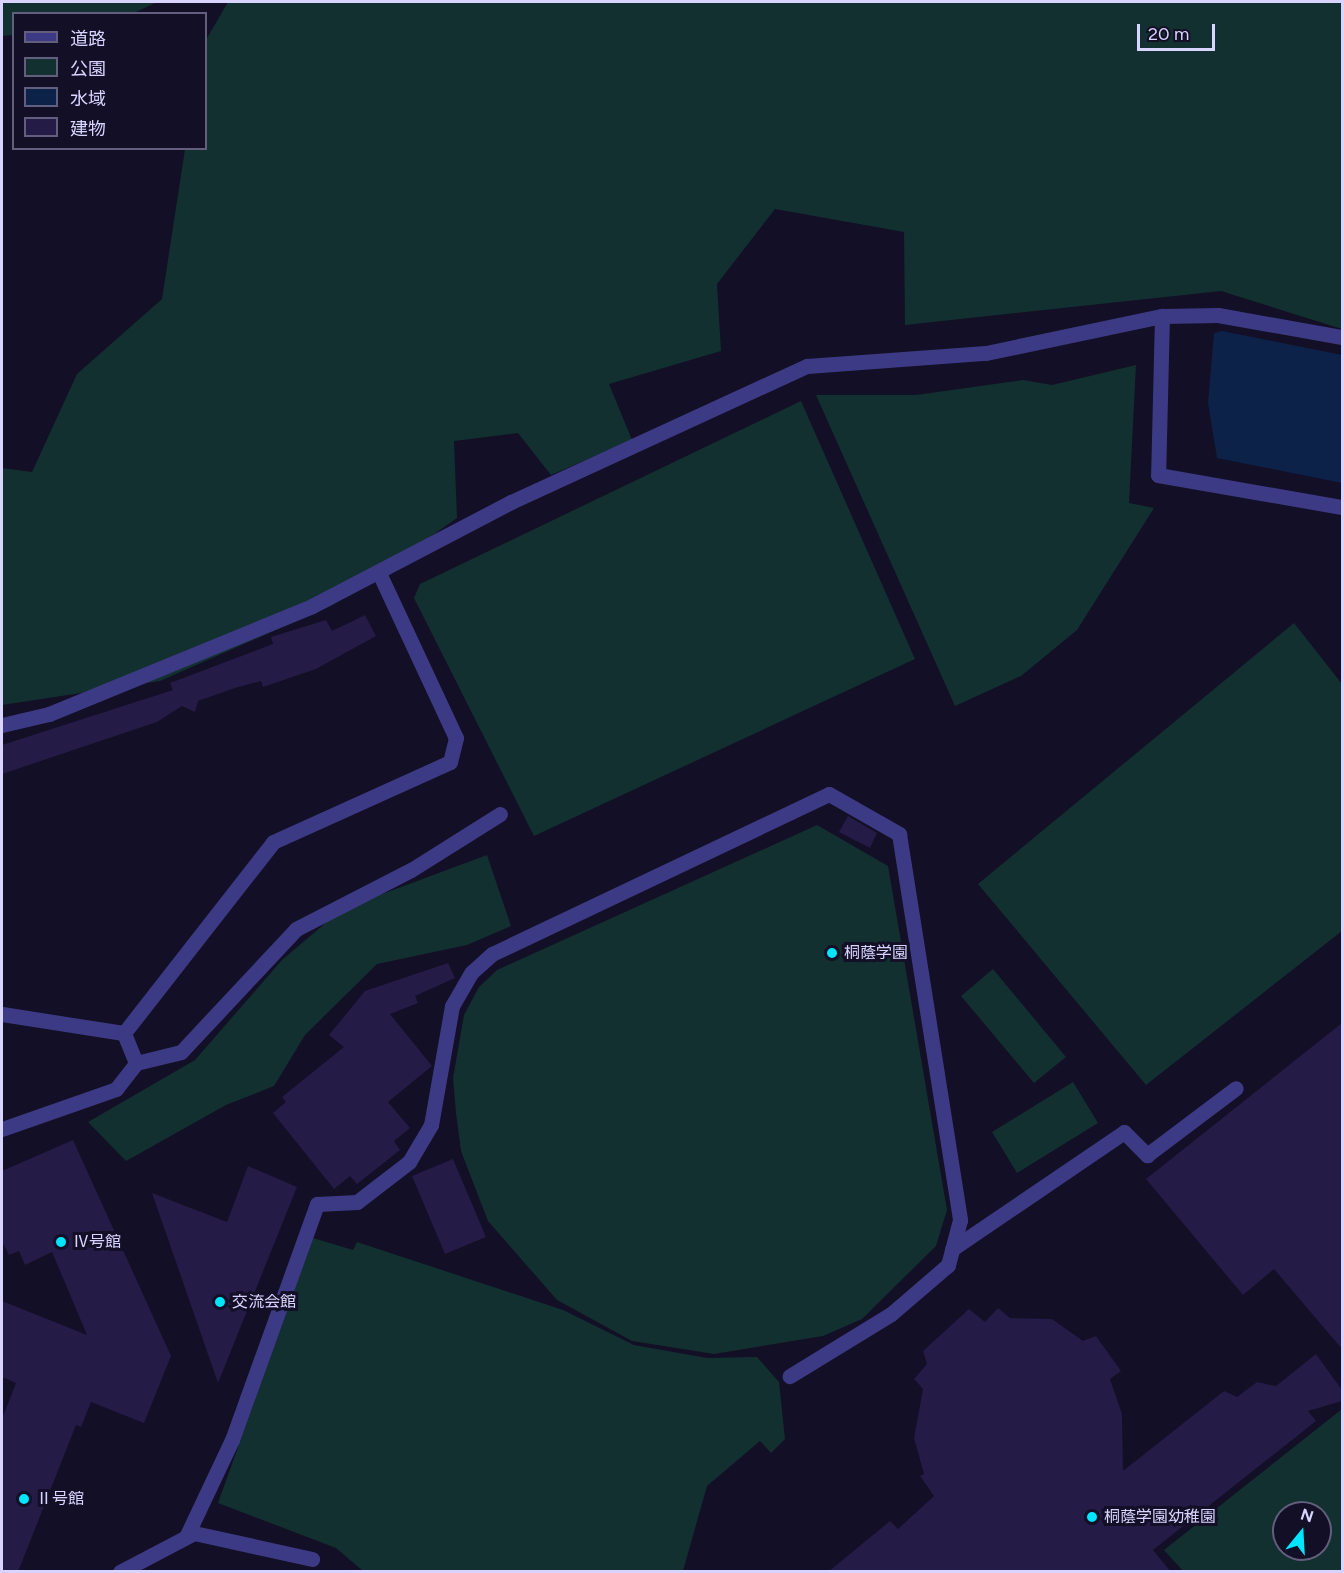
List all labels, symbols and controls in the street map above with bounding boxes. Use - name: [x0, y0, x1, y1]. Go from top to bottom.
- legend: [12, 12, 207, 150]
- scale bar: [1140, 12, 1218, 50]
- text: 20 m: [1148, 23, 1189, 45]
- text: 道路: [70, 28, 106, 50]
- text: 公園: [70, 58, 106, 80]
- text: 水域: [70, 88, 106, 110]
- text: 建物: [70, 118, 106, 140]
- place label: 桐蔭学園: [844, 943, 908, 963]
- marker: 桐蔭学園: [825, 946, 839, 960]
- place label: Ⅳ号館: [73, 1232, 121, 1252]
- marker: Ⅳ号館: [54, 1235, 68, 1249]
- place label: 交流会館: [232, 1292, 296, 1312]
- marker: 交流会館: [213, 1295, 227, 1309]
- place label: Ⅱ号館: [36, 1489, 84, 1509]
- marker: Ⅱ号館: [17, 1492, 31, 1506]
- north arrow: [1272, 1501, 1332, 1561]
- text: N: [1298, 1504, 1316, 1526]
- place label: 桐蔭学園幼稚園: [1104, 1507, 1216, 1527]
- marker: 桐蔭学園幼稚園: [1085, 1510, 1099, 1524]

